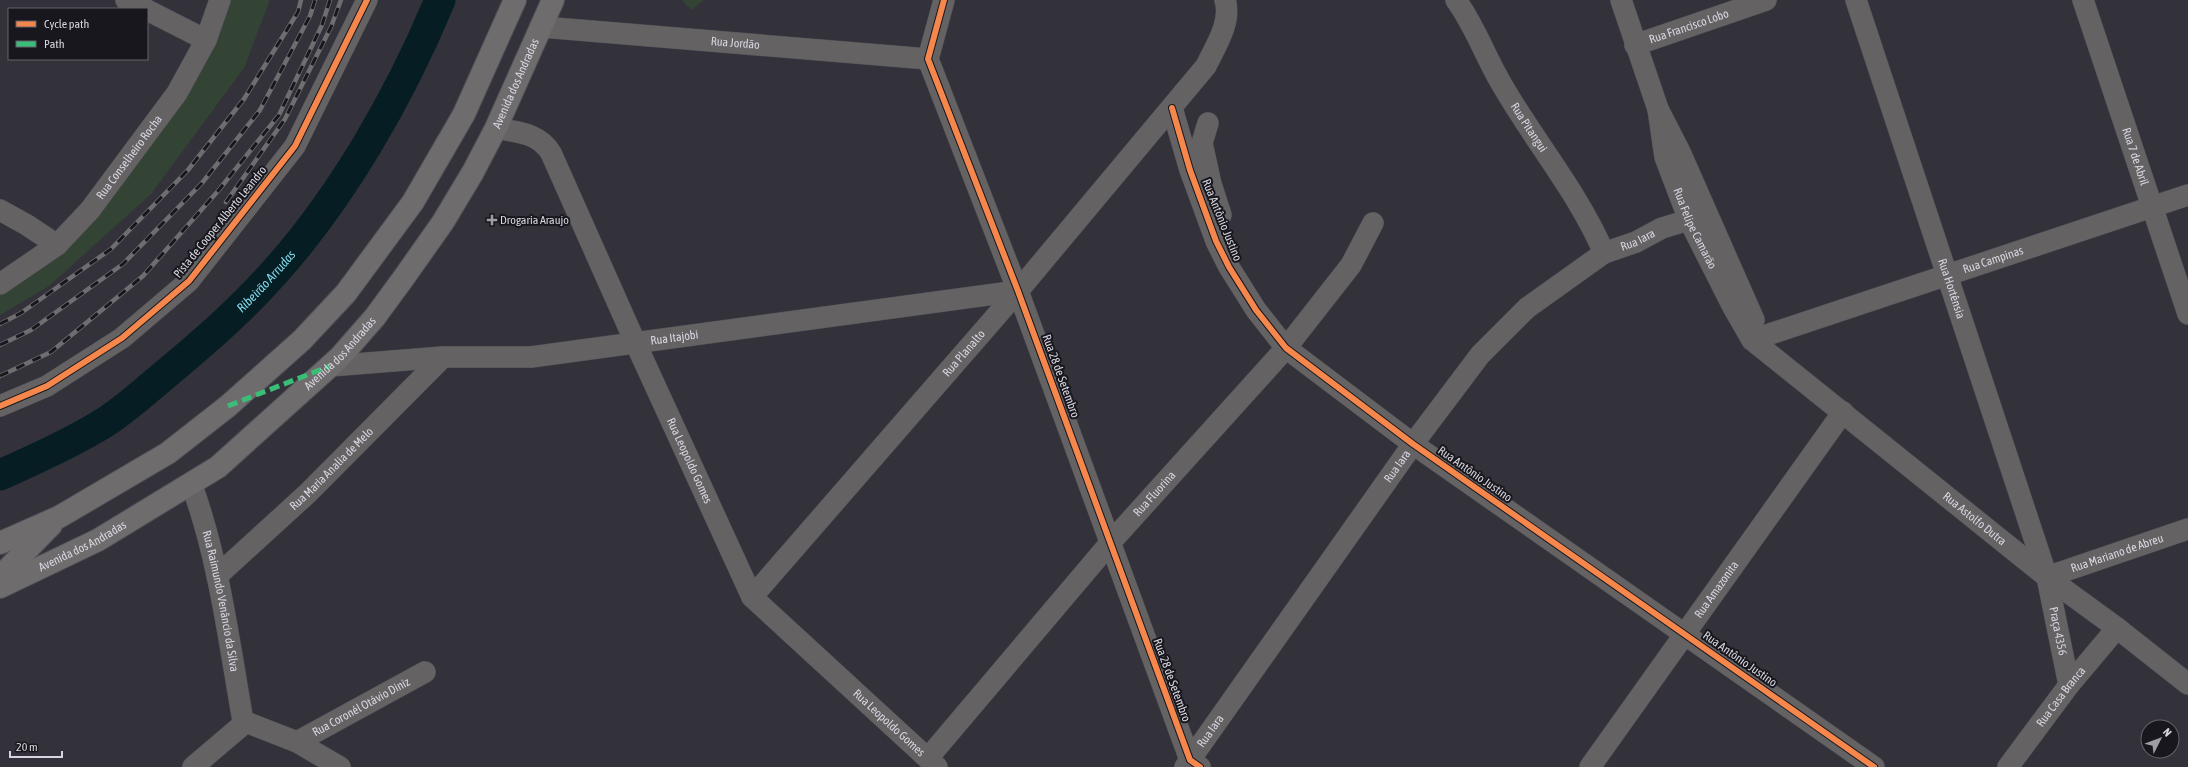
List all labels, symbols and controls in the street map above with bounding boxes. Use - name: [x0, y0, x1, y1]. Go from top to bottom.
- street label: Rua Francisco Lobo: [1647, 6, 1731, 47]
- legend: [8, 8, 148, 60]
- text: Cycle path: [44, 17, 89, 31]
- street label: Rua Jordão: [710, 34, 761, 52]
- street label: Avenida dos Andradas: [490, 36, 542, 131]
- text: Path: [44, 37, 65, 51]
- street label: Rua Pitangui: [1508, 100, 1550, 155]
- street label: Rua Conselheiro Rocha: [93, 112, 165, 202]
- street label: Rua 7 de Abril: [2119, 126, 2152, 188]
- street label: Pista de Cooper Alberto Leandro: [171, 163, 270, 281]
- street label: Rua Antônio Justino: [1199, 177, 1245, 263]
- street label: Rua Felipe Camarão: [1670, 186, 1720, 272]
- place label: Drogaria Araujo: [500, 213, 569, 227]
- marker: Drogaria Araujo: [487, 215, 497, 225]
- street label: Rua Iara: [1619, 226, 1657, 254]
- street label: Rua Campinas: [1961, 243, 2025, 276]
- water label: Ribeirão Arrudas: [234, 247, 299, 315]
- street label: Rua Hortênsia: [1935, 257, 1968, 320]
- street label: Avenida dos Andradas: [301, 314, 379, 393]
- street label: Rua Itajobi: [650, 327, 699, 348]
- street label: Rua Planalto: [940, 327, 988, 379]
- street label: Rua 28 de Setembro: [1039, 332, 1083, 420]
- street label: Rua Leopoldo Gomes: [664, 416, 715, 506]
- street label: Rua Maria Analia de Melo: [287, 424, 376, 513]
- street label: Rua Antônio Justino: [1435, 443, 1515, 505]
- street label: Rua Iara: [1381, 447, 1413, 485]
- street label: Rua Fluorina: [1130, 468, 1178, 519]
- street label: Rua Astolfo Dutra: [1940, 489, 2009, 548]
- street label: Avenida dos Andradas: [36, 518, 129, 574]
- street label: Rua Raimundo Venâncio da Silva: [199, 529, 242, 673]
- street label: Rua Mariano de Abreu: [2069, 531, 2165, 575]
- street label: Rua Amazonita: [1691, 558, 1742, 621]
- street label: Praça 4356: [2046, 606, 2070, 657]
- street label: Rua Antônio Justino: [1700, 628, 1780, 690]
- street label: Rua 28 de Setembro: [1150, 636, 1194, 724]
- street label: Rua Casa Branca: [2033, 664, 2088, 729]
- street label: Rua Coronél Otávio Diniz: [310, 674, 413, 739]
- street label: Rua Leopoldo Gomes: [850, 686, 928, 759]
- street label: Rua Iara: [1194, 712, 1227, 750]
- north arrow: [2140, 719, 2180, 759]
- text: N: [2161, 726, 2174, 739]
- scale bar: [10, 733, 62, 759]
- text: 20 m: [16, 740, 38, 754]

